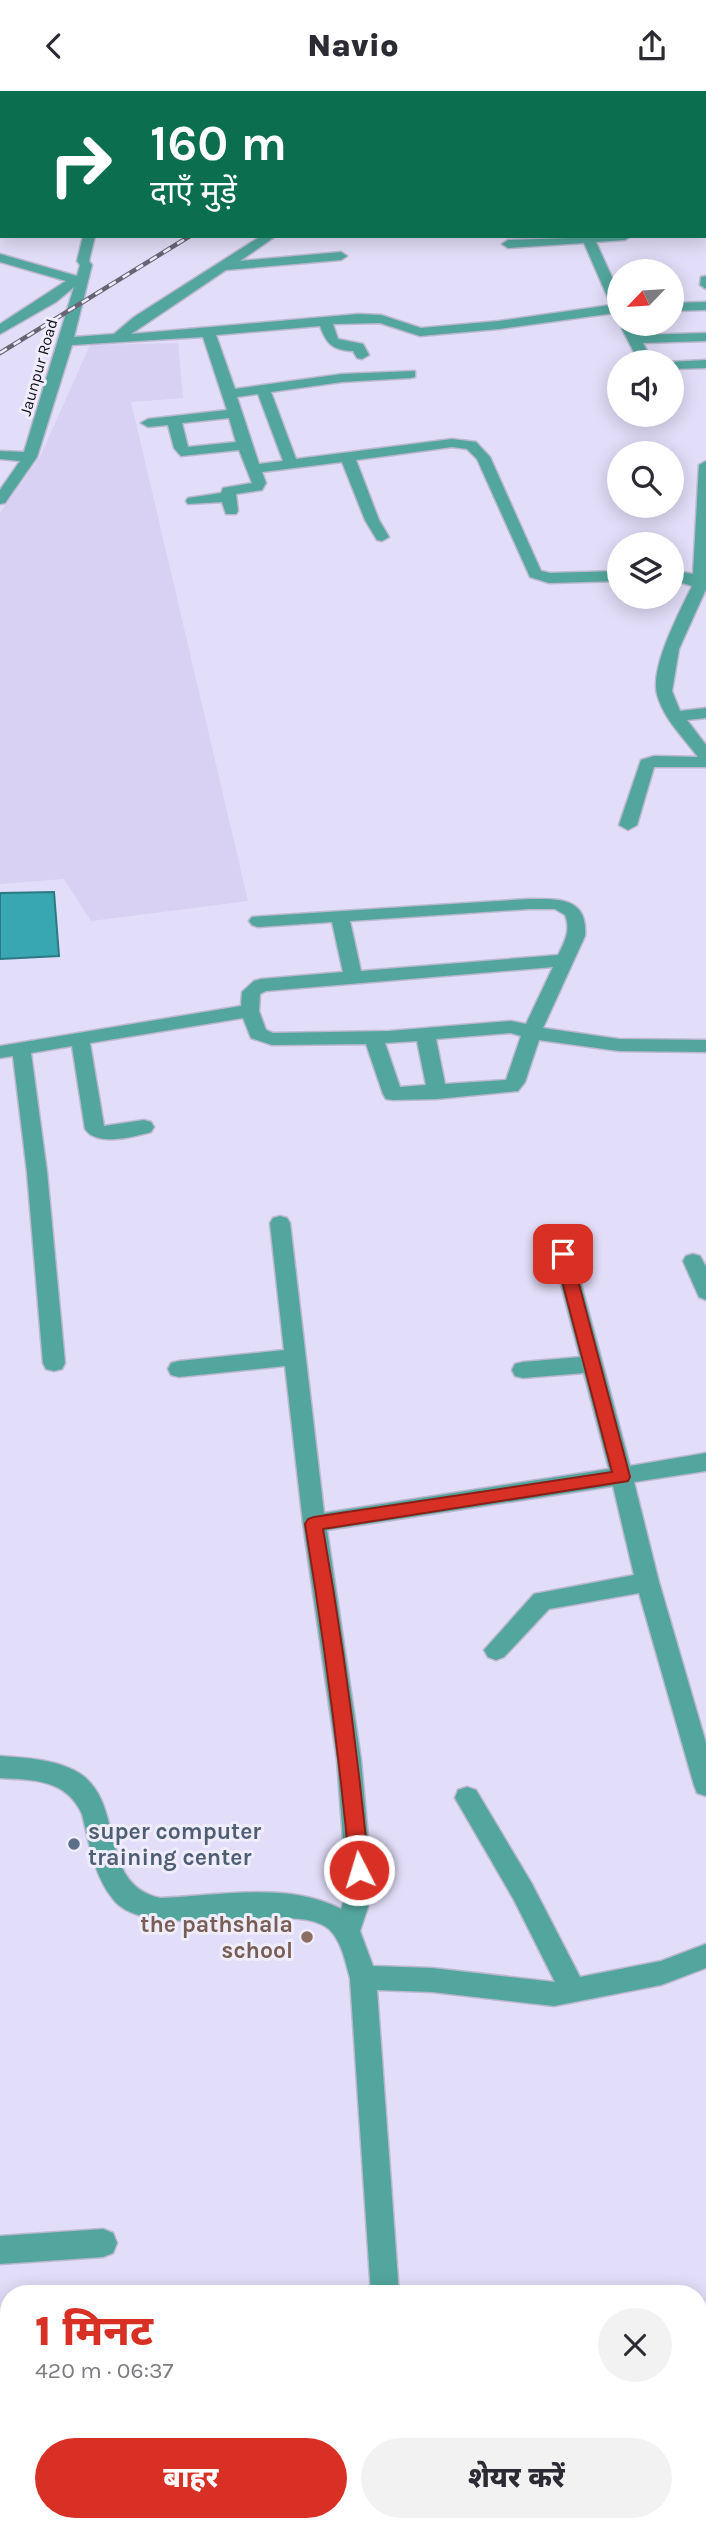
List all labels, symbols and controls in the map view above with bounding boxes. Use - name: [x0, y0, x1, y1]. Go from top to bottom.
- icon: back: [35, 27, 73, 65]
- text: Navio: [307, 27, 399, 64]
- icon: share: [633, 27, 671, 65]
- text: 160 m: [150, 115, 287, 172]
- icon: right: [35, 119, 126, 210]
- text: दाएँ मुड़ें: [150, 174, 237, 211]
- north arrow: [607, 259, 684, 336]
- map controls: [607, 259, 684, 609]
- street label: Jaunpur Road: [16, 316, 61, 418]
- button: sound: [607, 350, 684, 427]
- button: search: [607, 441, 684, 518]
- button: layers: [607, 532, 684, 609]
- pin: [533, 1224, 593, 1284]
- icon: arrive: [544, 1235, 582, 1273]
- place label: super computer training center: [88, 1818, 261, 1871]
- position arrow: [322, 1833, 396, 1907]
- marker: super computer training center: [66, 1836, 82, 1852]
- place label: the pathshala school: [140, 1911, 293, 1964]
- marker: the pathshala school: [299, 1929, 315, 1945]
- text: 1 मिनट: [35, 2306, 153, 2356]
- button: close: [598, 2308, 672, 2382]
- text: 420 m · 06:37: [35, 2357, 173, 2384]
- button: बाहर: [35, 2438, 347, 2518]
- button: शेयर करें: [361, 2438, 672, 2518]

